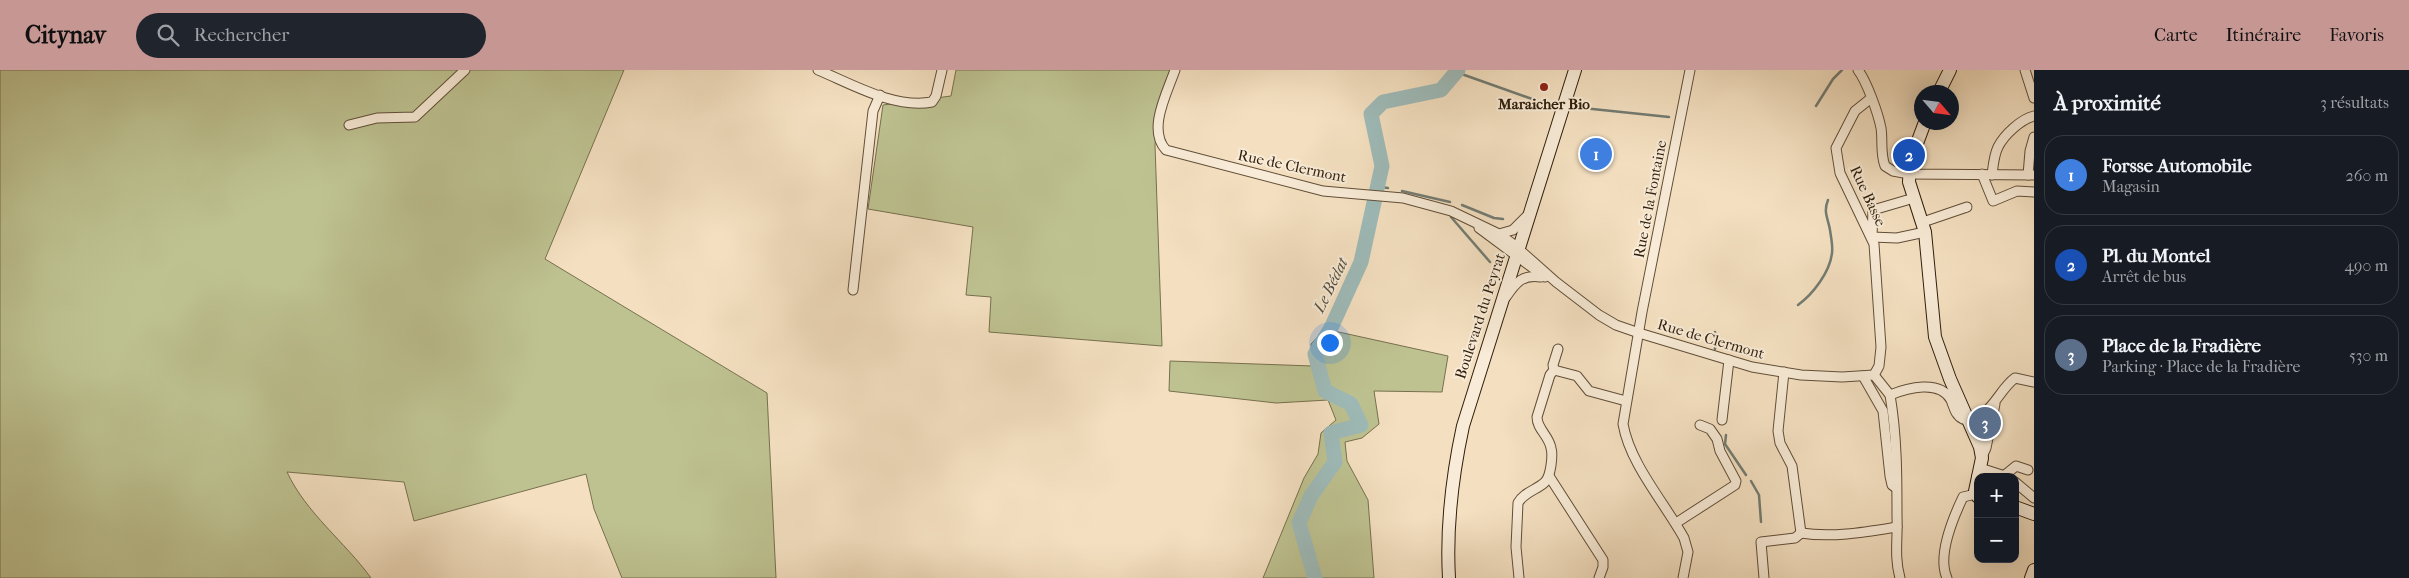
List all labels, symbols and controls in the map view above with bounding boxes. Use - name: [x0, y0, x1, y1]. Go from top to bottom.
- search box: [136, 13, 486, 58]
- text: Citynav: [25, 21, 106, 49]
- icon: search: [154, 21, 182, 49]
- text: Rechercher: [194, 24, 289, 46]
- text: Carte: [2154, 25, 2198, 46]
- text: Itinéraire: [2226, 25, 2301, 46]
- text: Favoris: [2329, 25, 2384, 46]
- marker: Maraicher Bio: [1538, 81, 1550, 93]
- north arrow: [1914, 85, 1959, 130]
- text: À proximité: [2054, 91, 2161, 115]
- text: 3 résultats: [2320, 93, 2389, 112]
- place label: Maraicher Bio: [1497, 95, 1590, 113]
- pin: 1: [1580, 135, 1612, 173]
- pin: 2: [1893, 136, 1925, 174]
- street label: Rue de la Fontaine: [1630, 138, 1670, 259]
- street label: Rue de Clermont: [1236, 146, 1348, 186]
- text: Forsse Automobile: [2102, 155, 2252, 177]
- street label: Rue Basse: [1846, 163, 1890, 230]
- text: 1: [2068, 166, 2074, 185]
- text: 260 m: [2346, 166, 2388, 185]
- text: Magasin: [2102, 177, 2160, 196]
- text: Pl. du Montel: [2102, 245, 2210, 267]
- street label: Boulevard du Peyrat: [1451, 250, 1509, 381]
- water label: Le Bédat: [1309, 254, 1352, 317]
- text: 2: [2067, 256, 2075, 275]
- text: 490 m: [2345, 256, 2388, 275]
- text: Arrêt de bus: [2102, 267, 2186, 286]
- street label: Rue de Clermont: [1655, 315, 1767, 363]
- your location: [1317, 330, 1343, 356]
- text: Place de la Fradière: [2102, 335, 2261, 357]
- text: 3: [2068, 346, 2074, 365]
- text: 530 m: [2349, 346, 2388, 365]
- text: Parking · Place de la Fradière: [2102, 357, 2300, 376]
- pin: 3: [1969, 404, 2001, 442]
- map controls: [1974, 473, 2019, 563]
- button: +: [1974, 473, 2019, 518]
- button: −: [1974, 518, 2019, 563]

